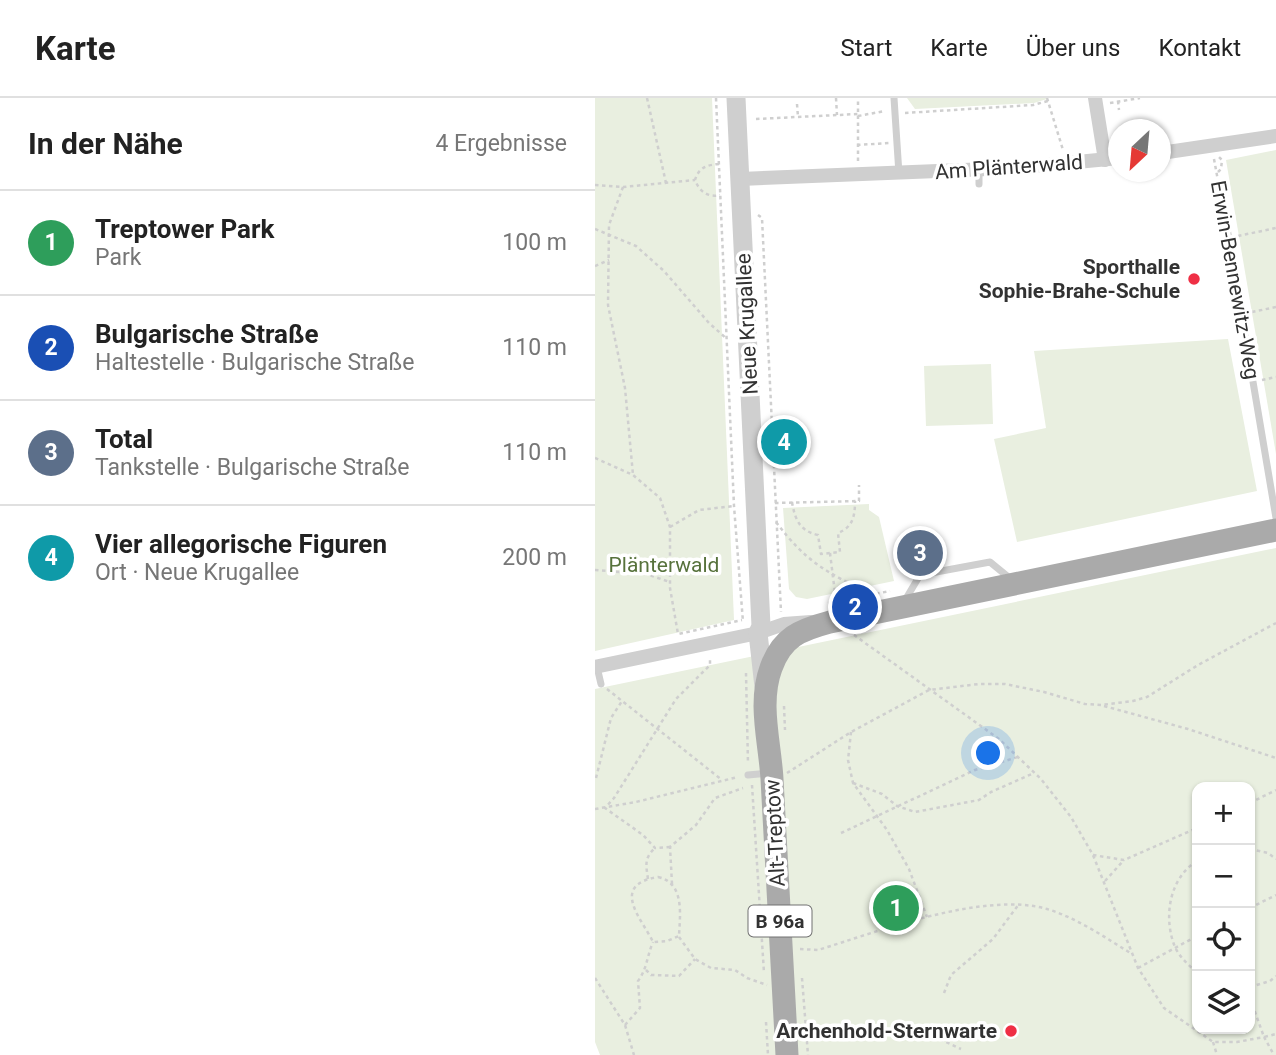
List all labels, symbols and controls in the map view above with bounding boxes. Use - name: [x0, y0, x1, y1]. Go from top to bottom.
- text: Karte: [35, 29, 116, 68]
- text: Start: [841, 34, 892, 62]
- text: Karte: [930, 34, 988, 62]
- text: Über uns: [1026, 34, 1120, 62]
- text: Kontakt: [1158, 34, 1241, 62]
- north arrow: [1108, 119, 1171, 182]
- text: In der Nähe: [28, 126, 183, 161]
- text: 4 Ergebnisse: [435, 130, 567, 157]
- street label: Am Plänterwald: [934, 150, 1084, 184]
- street label: Erwin-Bennewitz-Weg: [1206, 179, 1264, 381]
- text: Treptower Park: [95, 214, 274, 244]
- text: 1: [44, 229, 58, 256]
- text: 100 m: [502, 229, 567, 256]
- text: Park: [95, 244, 141, 271]
- street label: Neue Krugallee: [731, 253, 763, 395]
- place label: Sporthalle Sophie-Brahe-Schule: [979, 255, 1180, 303]
- marker: Sporthalle Sophie-Brahe-Schule: [1186, 271, 1202, 287]
- text: Bulgarische Straße: [95, 319, 318, 349]
- text: 2: [44, 334, 58, 361]
- text: 110 m: [502, 334, 567, 361]
- text: Haltestelle · Bulgarische Straße: [95, 349, 414, 376]
- pin: 4: [761, 416, 807, 468]
- text: Total: [95, 424, 153, 454]
- text: 3: [44, 439, 58, 466]
- text: 110 m: [502, 439, 567, 466]
- text: Tankstelle · Bulgarische Straße: [95, 454, 410, 481]
- pin: 3: [897, 527, 943, 579]
- text: Vier allegorische Figuren: [95, 529, 387, 559]
- text: 4: [44, 544, 58, 571]
- text: 200 m: [502, 544, 567, 571]
- park label: Plänterwald: [609, 553, 719, 577]
- text: Ort · Neue Krugallee: [95, 559, 299, 586]
- pin: 2: [832, 581, 878, 633]
- your location: [971, 736, 1005, 770]
- street label: Alt-Treptow: [760, 778, 790, 887]
- map controls: [1192, 782, 1255, 1034]
- button: +: [1192, 782, 1255, 845]
- button: −: [1192, 845, 1255, 908]
- pin: 1: [873, 882, 919, 934]
- road number: B 96a: [749, 906, 811, 936]
- button: locate: [1192, 908, 1255, 971]
- button: layers: [1192, 971, 1255, 1034]
- place label: Archenhold-Sternwarte: [776, 1019, 997, 1043]
- marker: Archenhold-Sternwarte: [1003, 1023, 1019, 1039]

